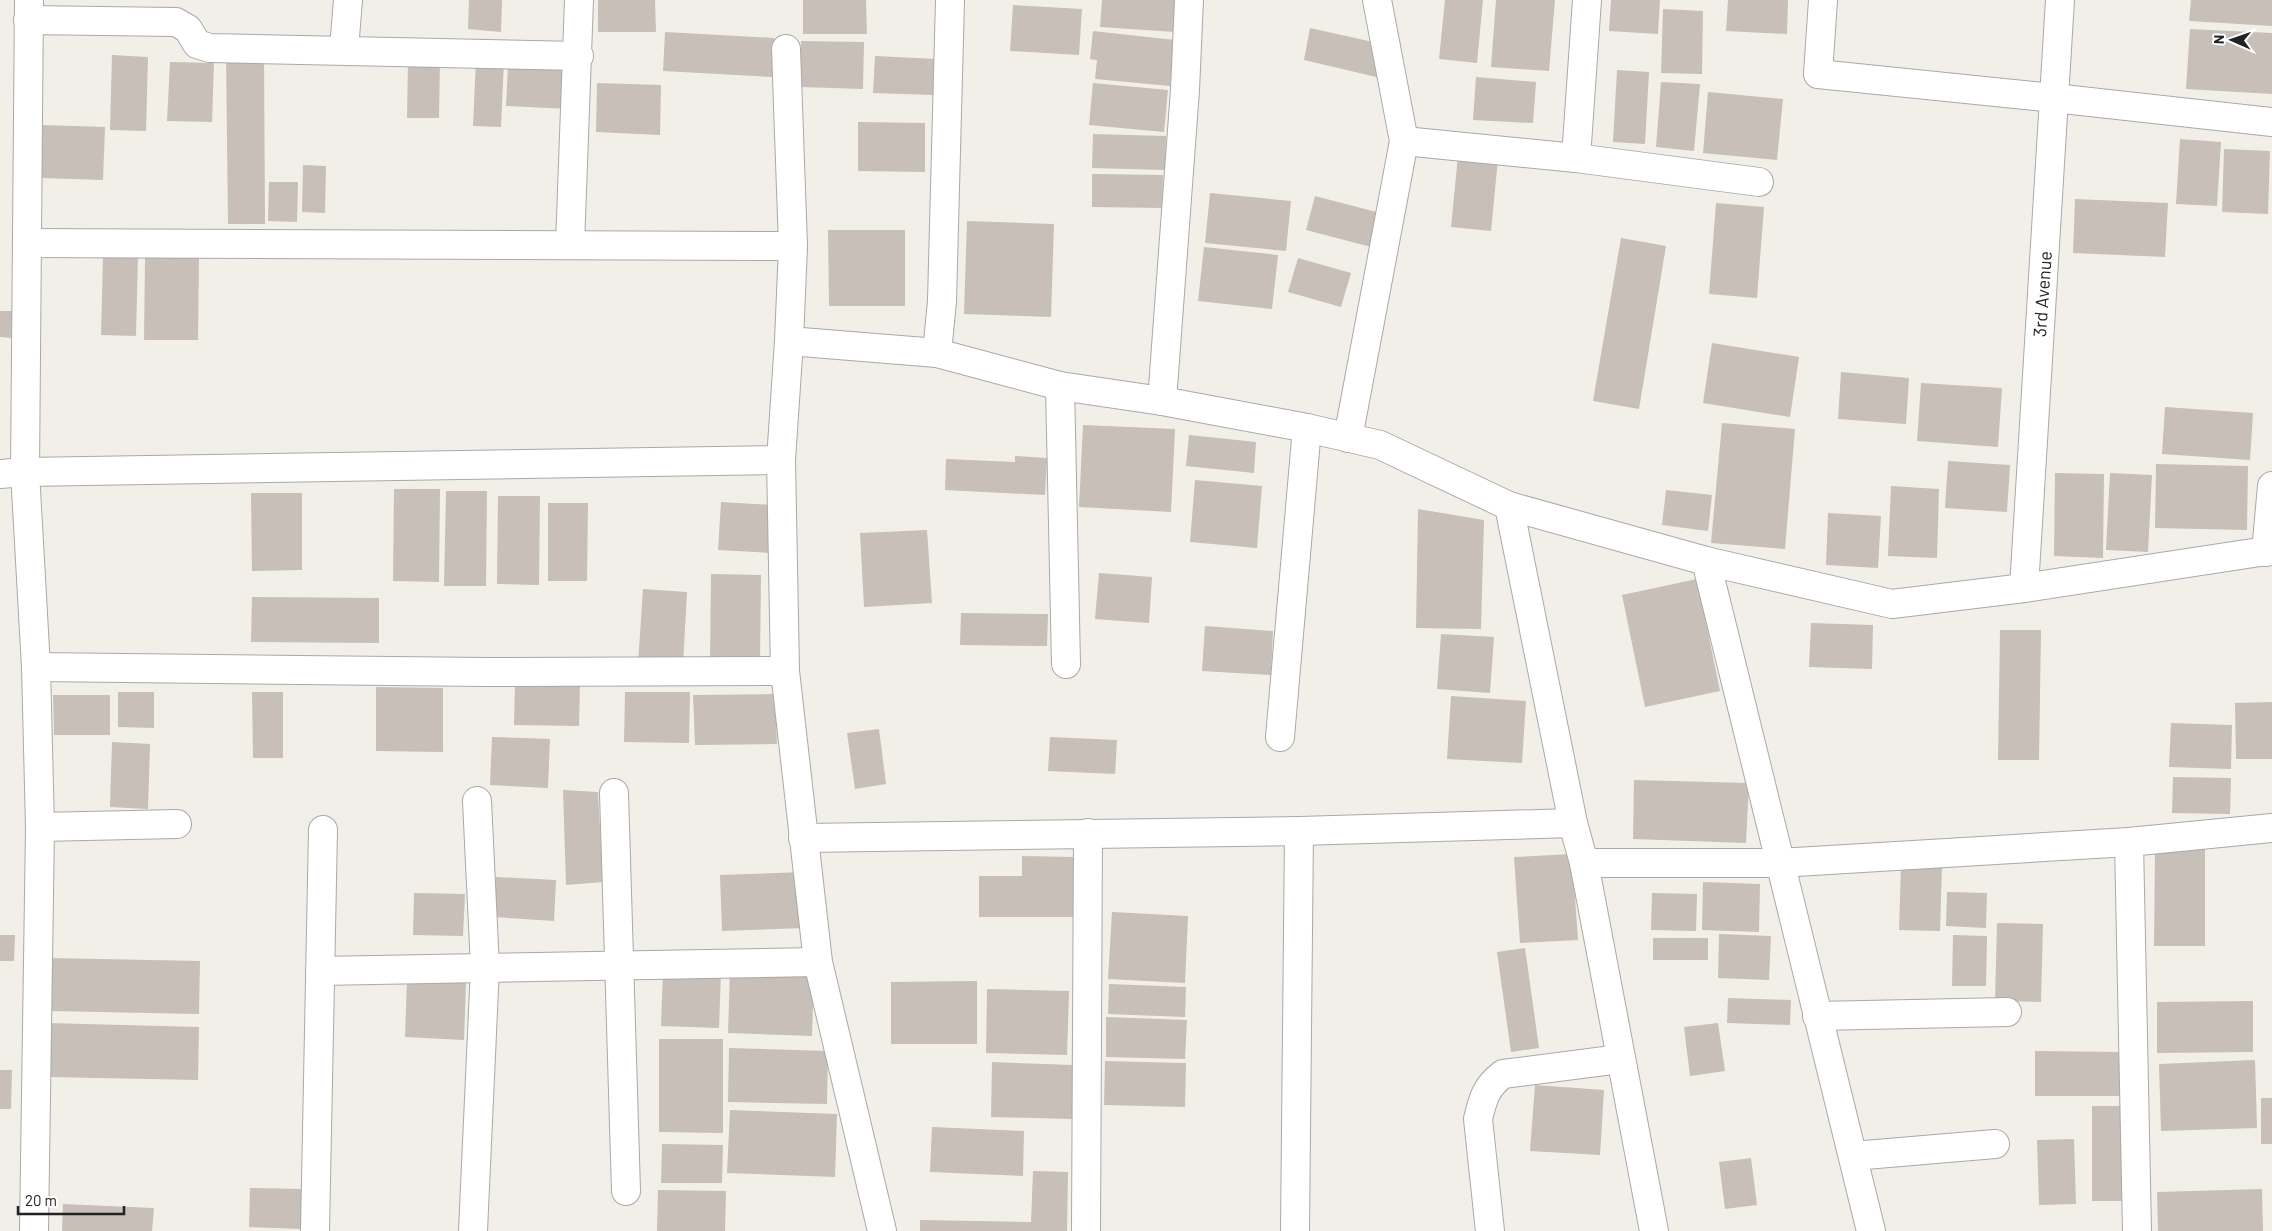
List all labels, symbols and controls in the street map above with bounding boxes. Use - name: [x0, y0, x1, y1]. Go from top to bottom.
- north arrow: [2207, 15, 2257, 65]
- text: N: [2210, 35, 2227, 44]
- street label: 3rd Avenue: [2028, 250, 2056, 338]
- scale bar: [18, 1184, 124, 1216]
- text: 20 m: [25, 1191, 57, 1209]

